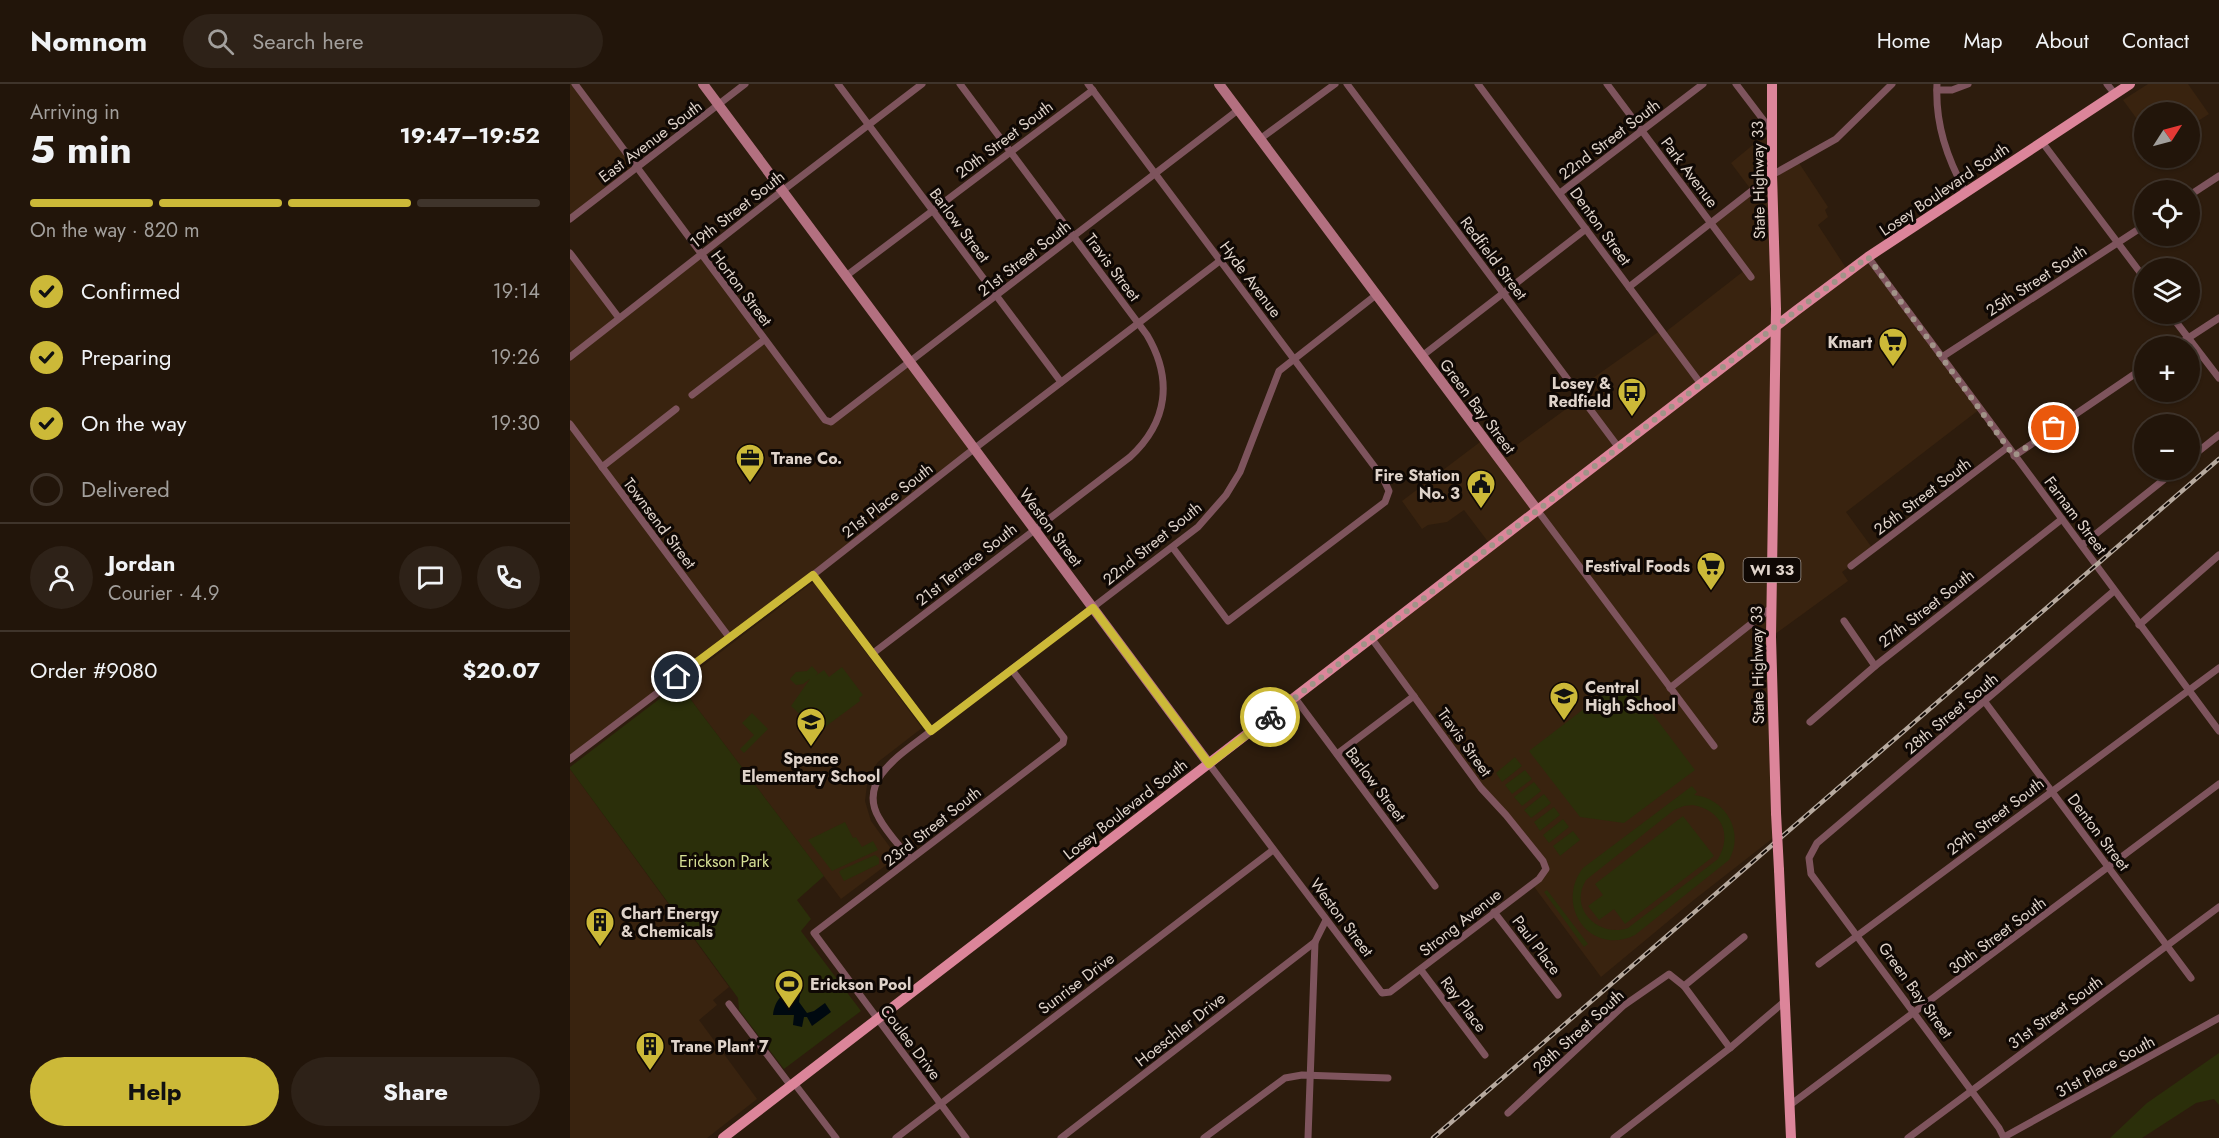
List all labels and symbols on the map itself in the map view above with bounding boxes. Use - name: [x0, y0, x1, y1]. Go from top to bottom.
- street label: 22nd Street South: [1554, 94, 1665, 185]
- street label: East Avenue South: [594, 95, 707, 188]
- street label: 20th Street South: [951, 95, 1058, 184]
- north arrow: [2134, 102, 2200, 168]
- street label: State Highway 33: [1746, 121, 1771, 239]
- street label: Park Avenue: [1655, 132, 1724, 212]
- street label: Losey Boulevard South: [1875, 137, 2014, 242]
- street label: 19th Street South: [685, 165, 790, 254]
- street label: Barlow Street: [924, 183, 995, 268]
- street label: Denton Street: [1564, 183, 1637, 270]
- street label: Redfield Street: [1455, 212, 1533, 305]
- street label: 21st Street South: [973, 215, 1076, 302]
- street label: Travis Street: [1079, 228, 1146, 306]
- street label: Hyde Avenue: [1214, 236, 1287, 322]
- street label: 25th Street South: [1981, 239, 2091, 322]
- street label: Horton Street: [705, 246, 778, 331]
- supermarket icon: Kmart: [1877, 326, 1909, 368]
- place label: Kmart: [1827, 331, 1873, 354]
- street label: Green Bay Street: [1434, 354, 1521, 459]
- place label: Losey & Redfield: [1548, 372, 1611, 413]
- bus stop icon: Losey & Redfield: [1616, 376, 1648, 418]
- pin: [2028, 402, 2079, 453]
- office icon: Trane Co.: [734, 442, 766, 484]
- place label: Trane Co.: [771, 447, 842, 470]
- street label: 26th Street South: [1869, 452, 1976, 541]
- street label: 21st Place South: [837, 457, 938, 543]
- place label: Fire Station No. 3: [1375, 464, 1460, 505]
- public building icon: Fire Station No. 3: [1465, 468, 1497, 510]
- street label: Farnam Street: [2039, 472, 2113, 559]
- street label: Townsend Street: [618, 473, 702, 574]
- street label: Weston Street: [1013, 483, 1088, 572]
- street label: 22nd Street South: [1098, 496, 1207, 591]
- street label: 21st Terrace South: [911, 517, 1022, 611]
- supermarket icon: Festival Foods: [1695, 550, 1727, 592]
- place label: Festival Foods: [1585, 555, 1690, 578]
- road number: WI 33: [1744, 558, 1800, 582]
- street label: 27th Street South: [1874, 564, 1979, 653]
- street label: State Highway 33: [1745, 606, 1770, 724]
- pin: [651, 651, 702, 702]
- street label: 28th Street South: [1899, 667, 2003, 759]
- place label: Central High School: [1585, 676, 1676, 717]
- school or university icon: Central High School: [1548, 680, 1580, 722]
- courier: [1240, 687, 1300, 747]
- street label: Travis Street: [1432, 703, 1497, 781]
- school or university icon: Spence Elementary School: [795, 706, 827, 748]
- street label: Barlow Street: [1340, 742, 1411, 827]
- place label: Spence Elementary School: [742, 747, 880, 788]
- street label: Losey Boulevard South: [1058, 753, 1192, 865]
- street label: 29th Street South: [1942, 772, 2049, 861]
- street label: 23rd Street South: [879, 781, 986, 872]
- street label: Denton Street: [2062, 789, 2135, 876]
- park label: Erickson Park: [679, 850, 770, 873]
- street label: Weston Street: [1304, 873, 1379, 962]
- street label: Strong Avenue: [1414, 883, 1506, 962]
- street label: 30th Street South: [1944, 891, 2051, 980]
- place label: Chart Energy & Chemicals: [621, 902, 720, 943]
- building icon: Chart Energy & Chemicals: [584, 906, 616, 948]
- street label: Paul Place: [1507, 911, 1567, 980]
- street label: Green Bay Street: [1873, 937, 1958, 1043]
- street label: Sunrise Drive: [1033, 947, 1119, 1020]
- sports icon: Erickson Pool: [773, 968, 805, 1010]
- street label: 31st Street South: [2003, 970, 2107, 1055]
- street label: Ray Place: [1435, 972, 1492, 1037]
- place label: Erickson Pool: [810, 973, 911, 996]
- street label: 28th Street South: [1528, 984, 1629, 1079]
- street label: Hoeschler Drive: [1130, 987, 1230, 1072]
- street label: Coulee Drive: [875, 1000, 946, 1085]
- building icon: Trane Plant 7: [634, 1030, 666, 1072]
- street label: 31st Place South: [2052, 1030, 2159, 1103]
- place label: Trane Plant 7: [671, 1035, 769, 1058]

